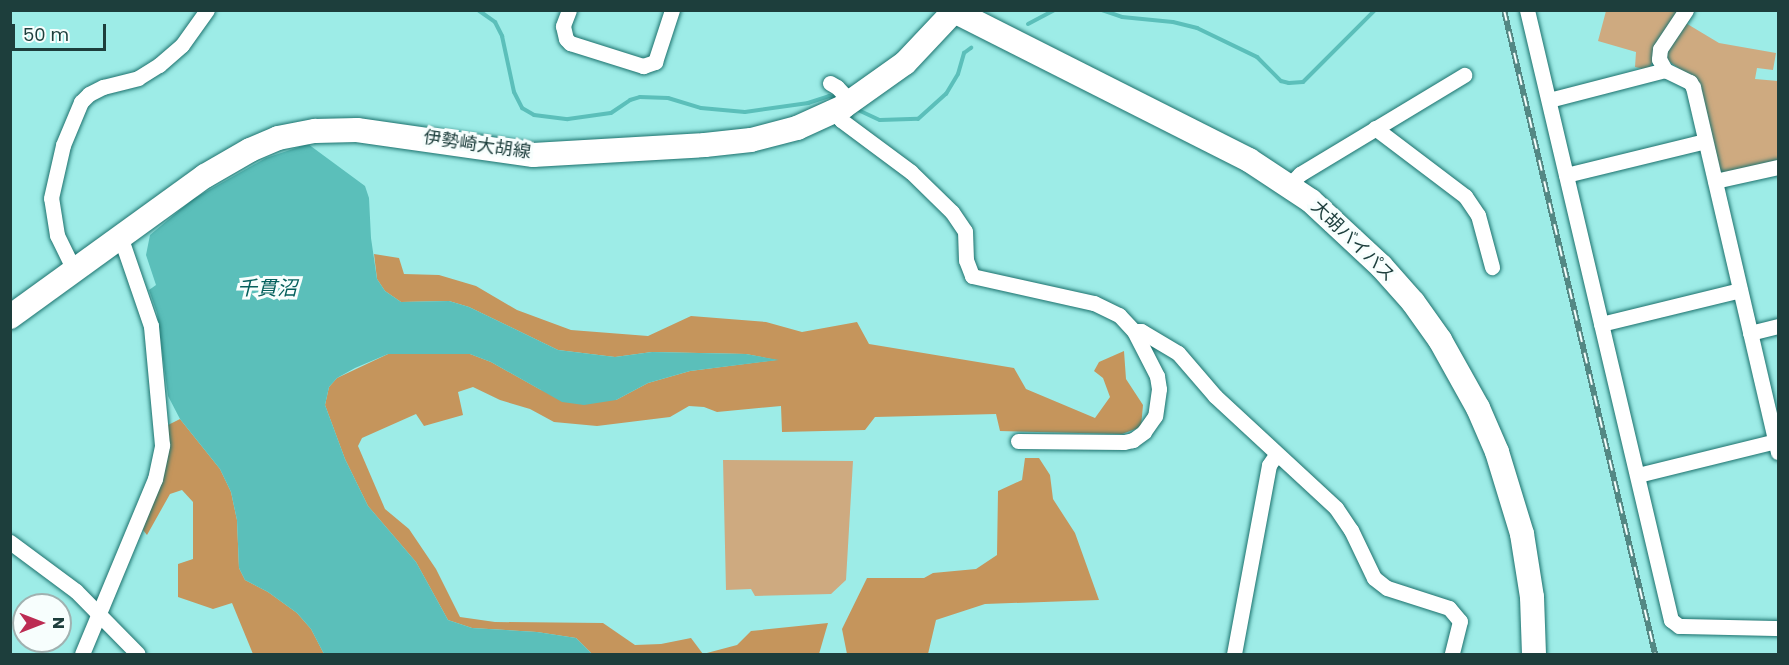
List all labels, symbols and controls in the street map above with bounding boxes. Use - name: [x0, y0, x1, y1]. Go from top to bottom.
- scale bar: [15, 12, 110, 50]
- text: 50 m: [23, 22, 69, 47]
- street label: 伊勢崎大胡線: [422, 127, 532, 163]
- street label: 大胡バイパス: [1307, 196, 1399, 286]
- water label: 千貫沼: [237, 276, 297, 300]
- north arrow: [12, 593, 72, 653]
- text: N: [47, 617, 70, 629]

